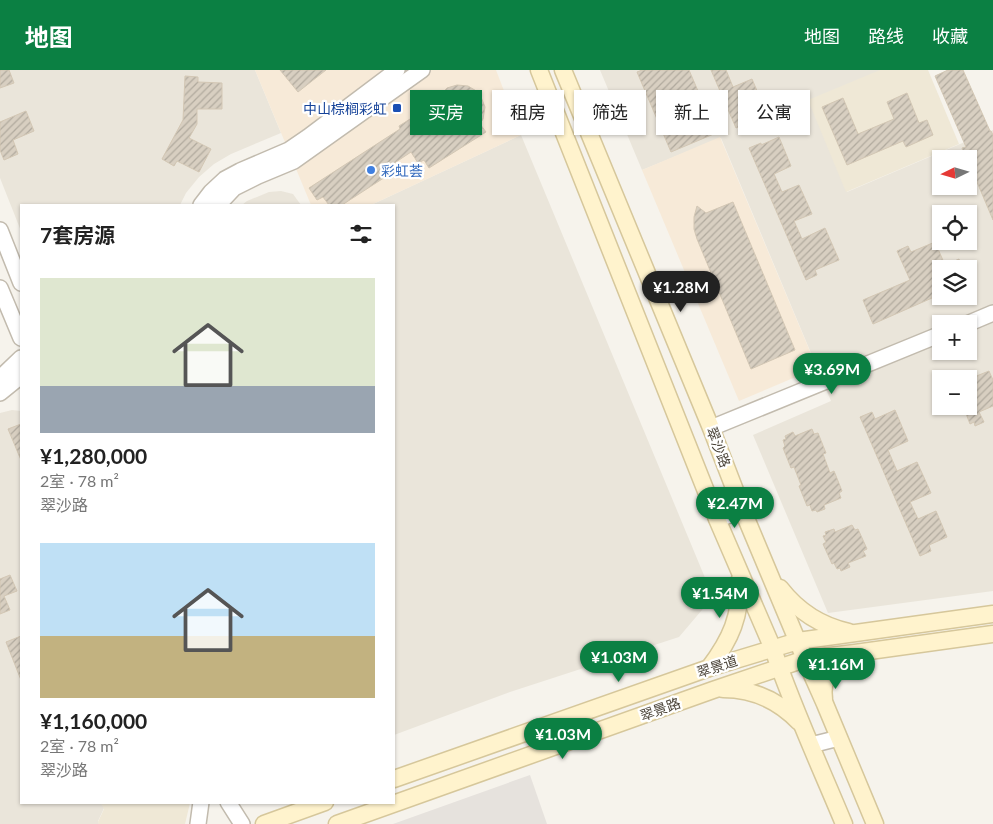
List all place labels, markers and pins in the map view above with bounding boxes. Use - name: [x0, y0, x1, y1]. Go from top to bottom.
- place label: 中山棕榈彩虹: [303, 100, 387, 117]
- marker: 中山棕榈彩虹: [391, 102, 403, 114]
- place label: 彩虹荟: [381, 162, 423, 179]
- marker: 彩虹荟: [365, 164, 377, 176]
- pin: ¥1.28M: [640, 270, 722, 313]
- pin: ¥3.69M: [791, 352, 873, 395]
- pin: ¥2.47M: [694, 486, 776, 529]
- pin: ¥1.54M: [679, 576, 761, 619]
- pin: ¥1.03M: [578, 640, 660, 683]
- pin: ¥1.16M: [795, 648, 877, 690]
- pin: ¥1.03M: [522, 718, 604, 760]

